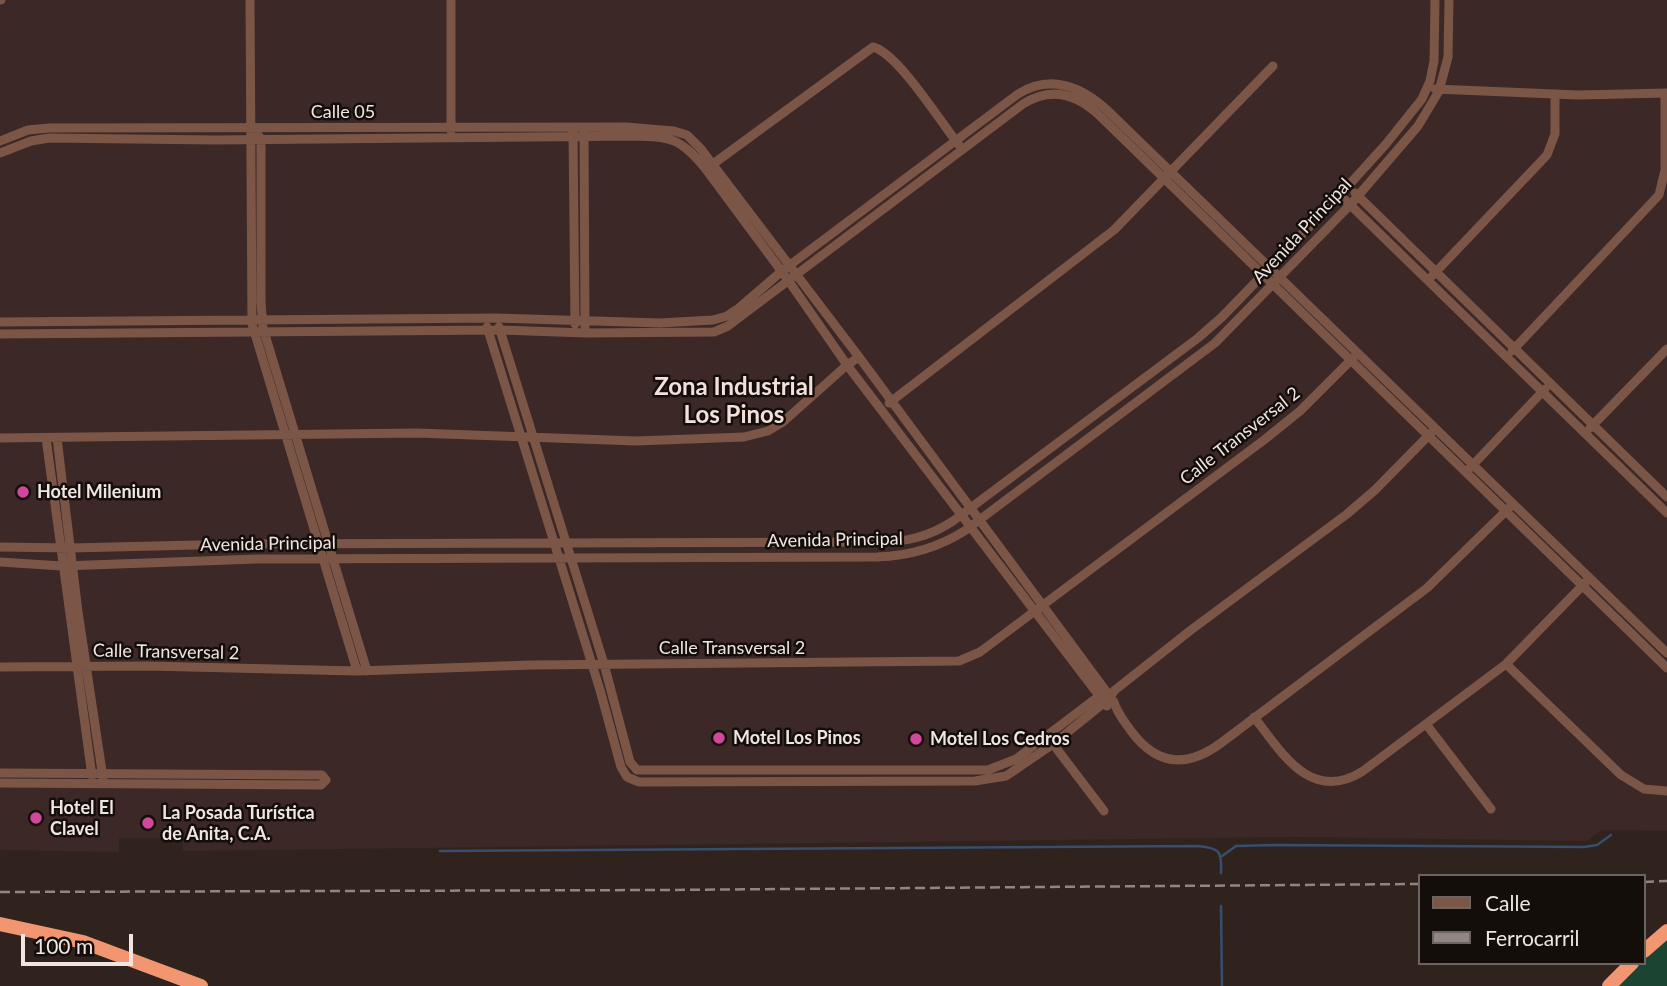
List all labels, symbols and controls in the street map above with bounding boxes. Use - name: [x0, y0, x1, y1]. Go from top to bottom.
- street label: Calle 05: [311, 101, 375, 123]
- street label: Avenida Principal: [1248, 174, 1356, 288]
- district label: Zona Industrial Los Pinos: [654, 373, 814, 429]
- street label: Calle Transversal 2: [1176, 382, 1304, 490]
- place label: Hotel Milenium: [37, 481, 161, 503]
- marker: Hotel Milenium: [15, 484, 31, 500]
- street label: Avenida Principal: [767, 528, 903, 552]
- street label: Avenida Principal: [200, 532, 336, 556]
- street label: Calle Transversal 2: [659, 637, 805, 659]
- street label: Calle Transversal 2: [93, 640, 239, 664]
- place label: Motel Los Pinos: [733, 727, 861, 749]
- place label: Motel Los Cedros: [930, 728, 1070, 750]
- marker: Motel Los Pinos: [711, 730, 727, 746]
- marker: Motel Los Cedros: [908, 731, 924, 747]
- place label: Hotel El Clavel: [50, 797, 114, 840]
- place label: La Posada Turística de Anita, C.A.: [162, 802, 315, 844]
- marker: Hotel El Clavel: [28, 810, 44, 826]
- marker: La Posada Turística de Anita, C.A.: [140, 815, 156, 831]
- legend: [1418, 874, 1646, 965]
- text: Calle: [1485, 890, 1530, 915]
- scale bar: [24, 920, 136, 964]
- text: Ferrocarril: [1485, 925, 1580, 950]
- text: 100 m: [34, 933, 93, 958]

